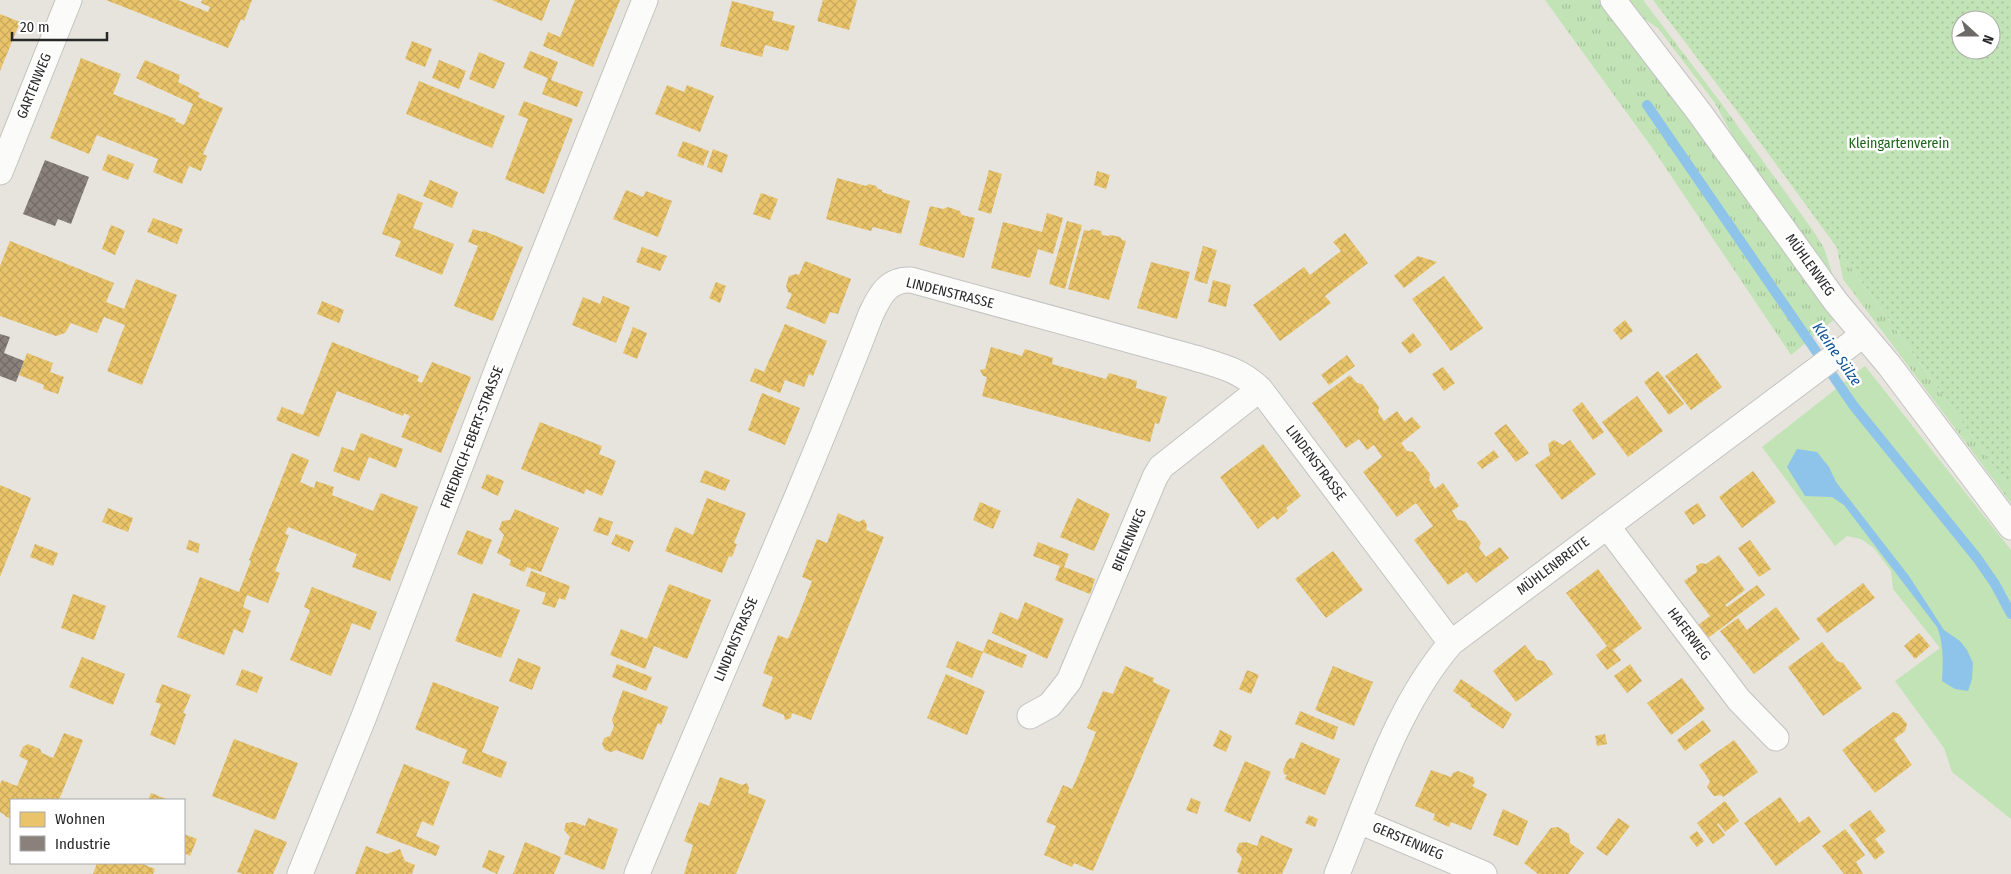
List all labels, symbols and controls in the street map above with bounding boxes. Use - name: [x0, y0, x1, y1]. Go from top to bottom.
- scale bar: [12, 10, 108, 42]
- north arrow: [1951, 10, 2001, 60]
- text: 20 m: [20, 18, 50, 36]
- text: N: [1978, 33, 1997, 46]
- street label: GARTENWEG: [13, 51, 55, 121]
- park label: Kleingartenverein: [1849, 135, 1949, 152]
- street label: MÜHLENWEG: [1782, 230, 1839, 299]
- street label: LINDENSTRASSE: [904, 274, 996, 312]
- water label: Kleine Sülze: [1809, 319, 1865, 389]
- street label: FRIEDRICH-EBERT-STRASSE: [437, 363, 507, 511]
- street label: LINDENSTRASSE: [1282, 422, 1350, 504]
- street label: BIENENWEG: [1108, 506, 1150, 574]
- street label: MÜHLENBREITE: [1513, 532, 1593, 599]
- street label: LINDENSTRASSE: [711, 594, 762, 684]
- street label: HAFERWEG: [1664, 604, 1714, 664]
- legend: [10, 799, 185, 864]
- text: Wohnen: [55, 810, 105, 828]
- street label: GERSTENWEG: [1370, 818, 1446, 864]
- text: Industrie: [55, 835, 110, 853]

